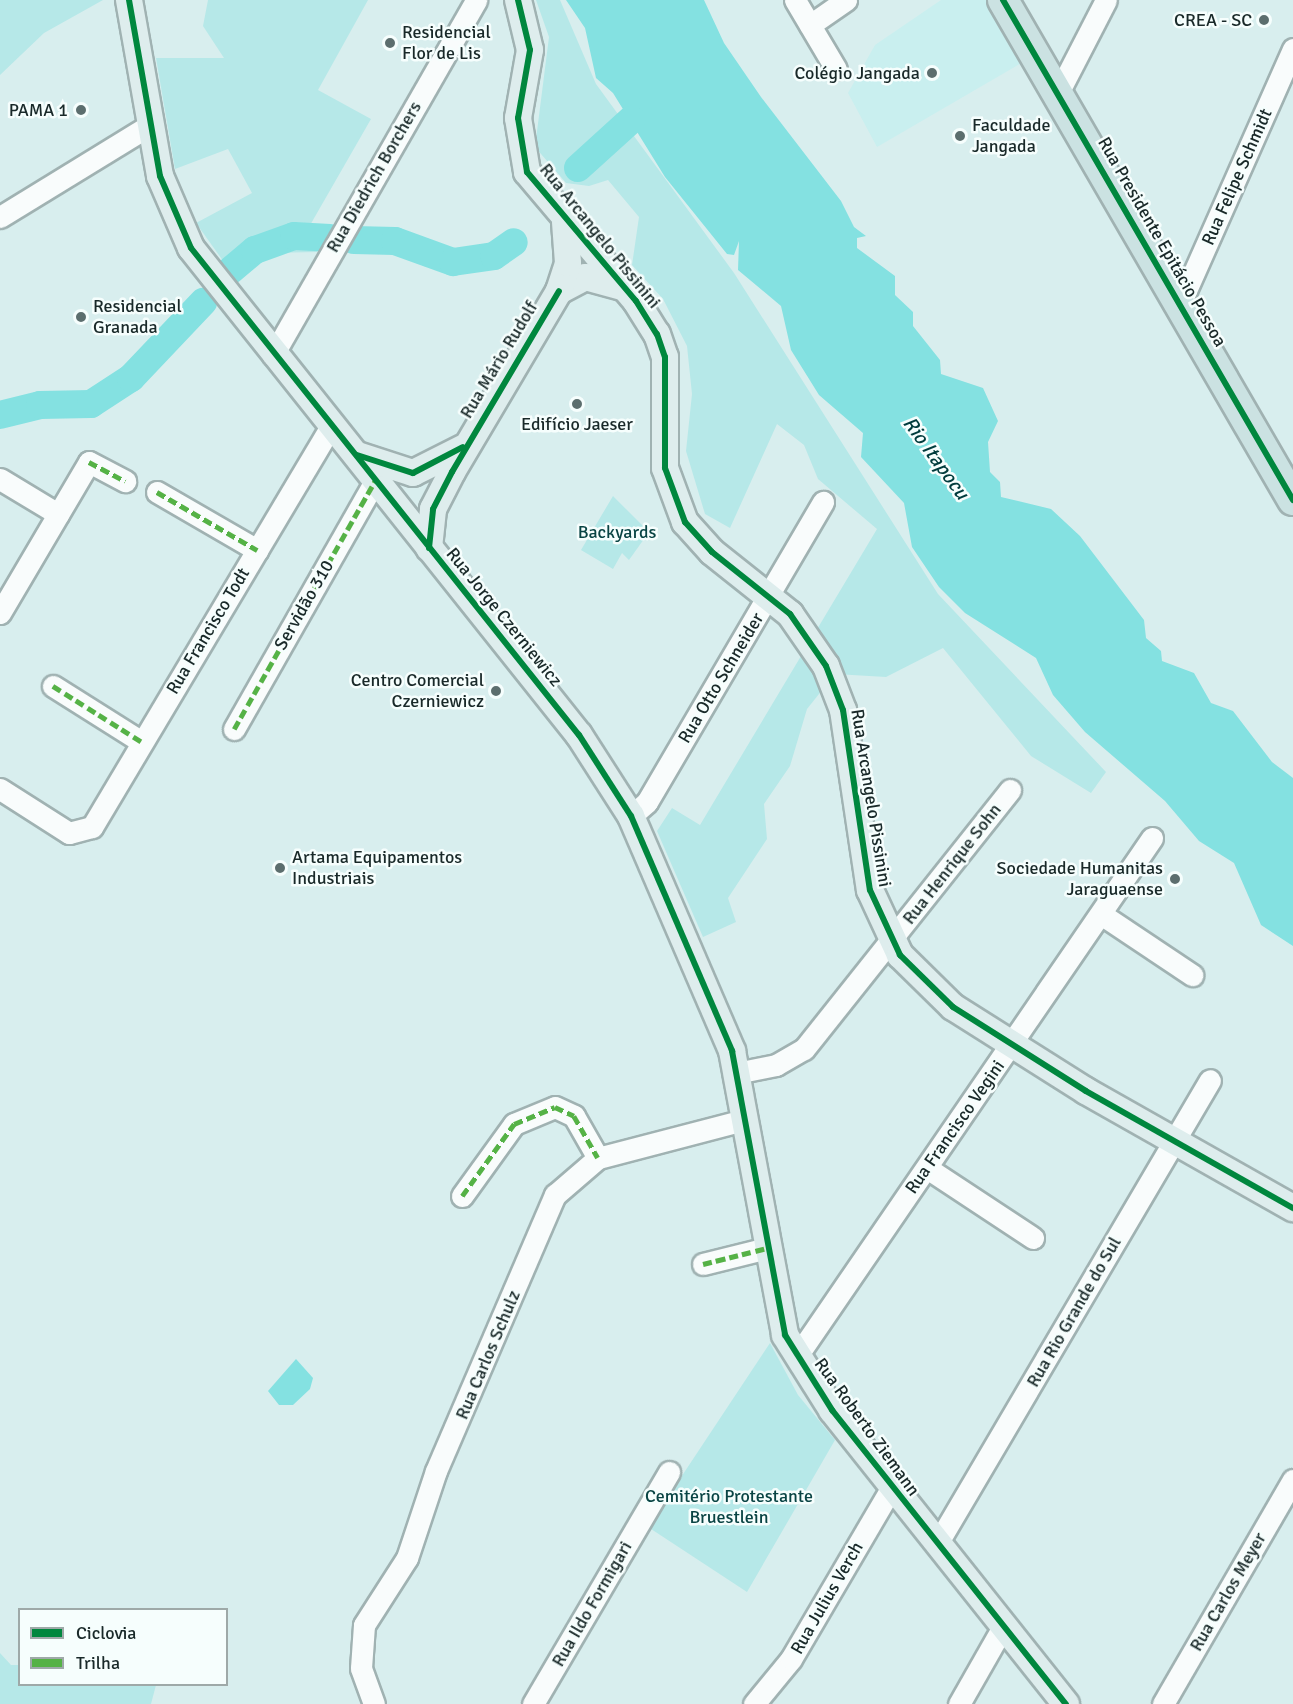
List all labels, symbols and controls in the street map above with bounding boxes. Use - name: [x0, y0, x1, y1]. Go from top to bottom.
- place label: CREA - SC: [1174, 9, 1252, 31]
- marker: CREA - SC: [1257, 13, 1271, 27]
- place label: Residencial Flor de Lis: [402, 22, 491, 64]
- marker: Residencial Flor de Lis: [383, 36, 397, 50]
- place label: Colégio Jangada: [794, 62, 920, 84]
- marker: Colégio Jangada: [925, 66, 939, 80]
- street label: Rua Diedrich Borchers: [322, 98, 426, 256]
- place label: PAMA 1: [9, 99, 68, 121]
- marker: PAMA 1: [72, 101, 90, 119]
- street label: Rua Felipe Schmidt: [1197, 105, 1277, 249]
- place label: Faculdade Jangada: [972, 115, 1050, 158]
- marker: Faculdade Jangada: [953, 129, 967, 143]
- street label: Rua Presidente Epitácio Pessoa: [1093, 133, 1231, 351]
- street label: Rua Arcangelo Pissinini: [535, 159, 665, 313]
- place label: Residencial Granada: [93, 296, 182, 338]
- street label: Rua Mário Rudolf: [456, 298, 542, 422]
- marker: Residencial Granada: [74, 310, 88, 324]
- marker: Edifício Jaeser: [570, 397, 584, 411]
- water label: Rio Itapocu: [898, 412, 974, 504]
- place label: Edifício Jaeser: [521, 413, 633, 435]
- park label: Backyards: [578, 521, 656, 543]
- street label: Rua Jorge Czerniewicz: [441, 543, 567, 691]
- street label: Servidão 310: [270, 556, 338, 654]
- street label: Rua Francisco Todt: [162, 564, 254, 698]
- street label: Rua Otto Schneider: [674, 609, 768, 747]
- place label: Centro Comercial Czerniewicz: [351, 670, 484, 712]
- marker: Centro Comercial Czerniewicz: [489, 684, 503, 698]
- street label: Rua Arcangelo Pissinini: [846, 707, 896, 889]
- street label: Rua Henrique Sohn: [898, 799, 1006, 929]
- place label: Artama Equipamentos Industriais: [292, 847, 462, 890]
- place label: Sociedade Humanitas Jaraguaense: [997, 858, 1163, 900]
- marker: Artama Equipamentos Industriais: [273, 861, 287, 875]
- marker: Sociedade Humanitas Jaraguaense: [1168, 872, 1182, 886]
- street label: Rua Francisco Vegini: [901, 1056, 1009, 1198]
- street label: Rua Rio Grande do Sul: [1022, 1233, 1126, 1391]
- street label: Rua Carlos Schulz: [451, 1287, 525, 1423]
- street label: Rua Roberto Ziemann: [810, 1354, 924, 1500]
- park label: Cemitério Protestante Bruestlein: [645, 1486, 813, 1528]
- street label: Rua Carlos Meyer: [1185, 1529, 1271, 1655]
- street label: Rua Ildo Formigari: [547, 1537, 637, 1671]
- street label: Rua Julius Verch: [786, 1538, 868, 1658]
- legend: [18, 1608, 228, 1686]
- text: Ciclovia: [76, 1622, 136, 1644]
- text: Trilha: [76, 1652, 120, 1674]

